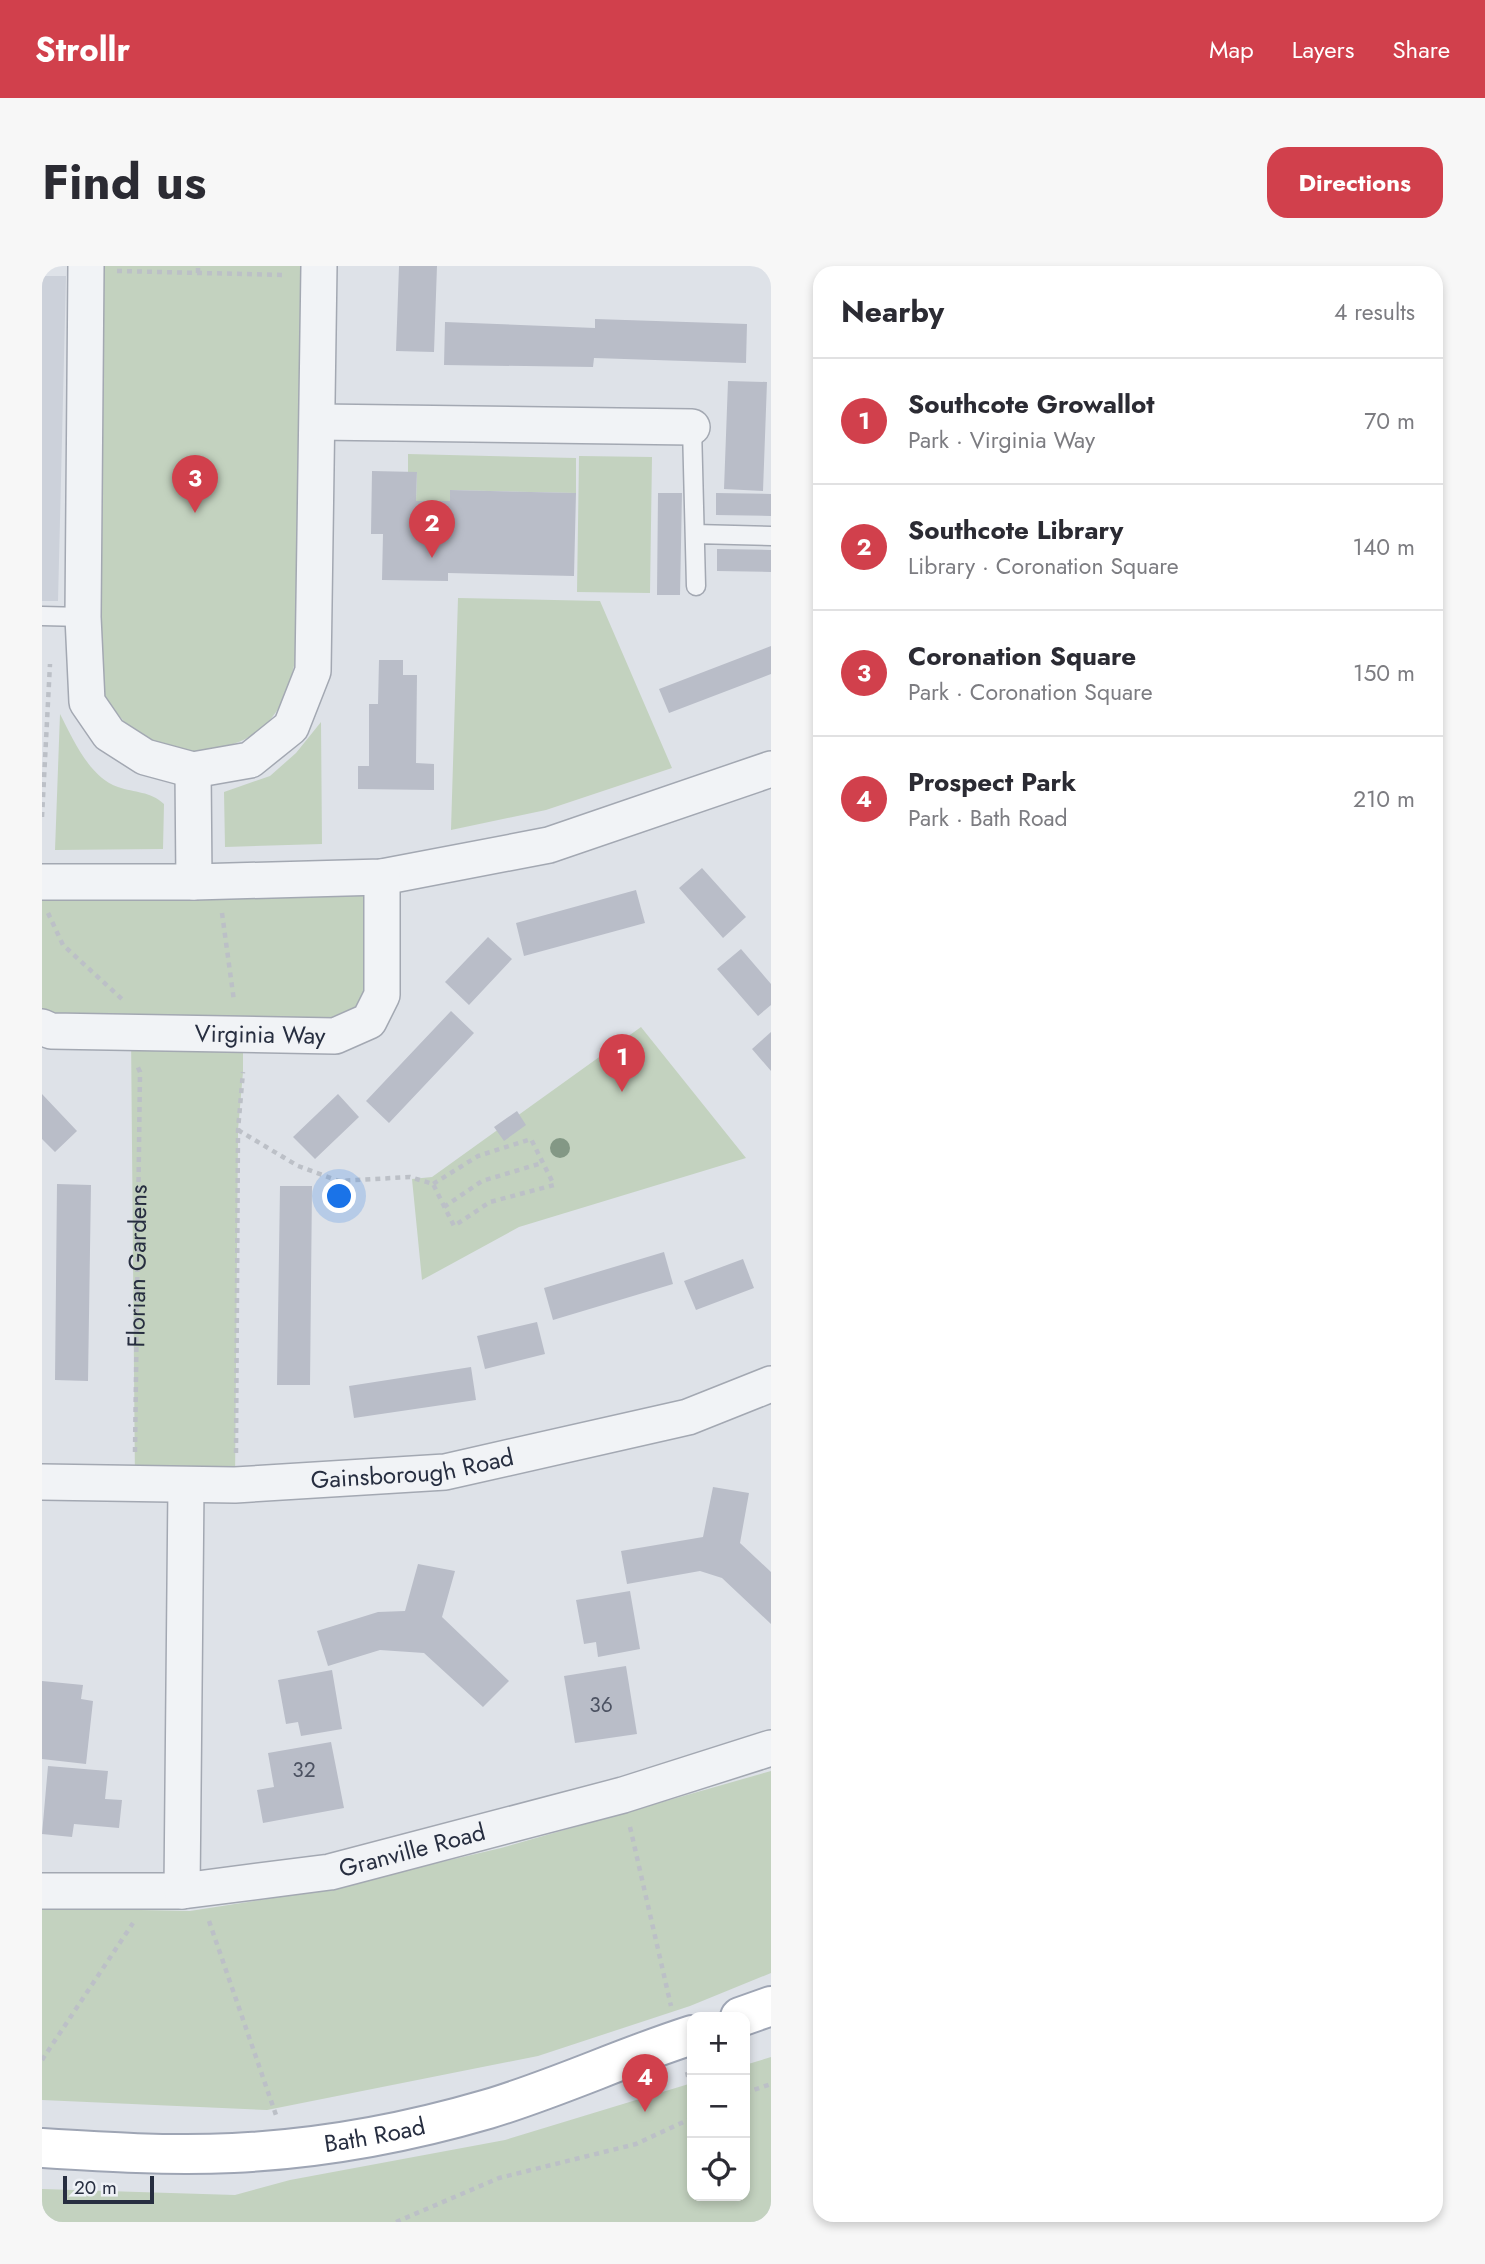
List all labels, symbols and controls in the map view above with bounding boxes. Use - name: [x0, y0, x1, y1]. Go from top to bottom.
- text: Strollr: [35, 26, 130, 73]
- text: Map: [1209, 32, 1254, 67]
- text: Layers: [1292, 32, 1354, 67]
- text: Share: [1392, 32, 1450, 67]
- text: Find us: [42, 147, 206, 217]
- button: Directions: [1267, 147, 1443, 218]
- text: Nearby: [841, 290, 944, 333]
- text: 4 results: [1334, 295, 1415, 329]
- text: Southcote Growallot: [908, 385, 1155, 423]
- text: 1: [858, 404, 870, 438]
- text: 70 m: [1364, 404, 1415, 438]
- text: Park · Virginia Way: [908, 423, 1095, 457]
- pin: 3: [172, 455, 218, 513]
- pin: 2: [409, 500, 455, 558]
- text: Southcote Library: [908, 511, 1123, 549]
- text: 2: [856, 530, 872, 564]
- text: 140 m: [1353, 530, 1415, 564]
- text: Library · Coronation Square: [908, 549, 1179, 583]
- text: Coronation Square: [908, 637, 1136, 675]
- text: 3: [857, 656, 871, 690]
- text: 150 m: [1353, 656, 1415, 690]
- text: Park · Coronation Square: [908, 675, 1153, 709]
- text: Prospect Park: [908, 763, 1076, 801]
- text: 4: [856, 782, 872, 816]
- text: 210 m: [1353, 782, 1415, 816]
- text: Park · Bath Road: [908, 801, 1068, 835]
- street label: Virginia Way: [194, 1016, 326, 1053]
- pin: 1: [599, 1034, 645, 1092]
- your location: [322, 1179, 356, 1213]
- street label: Florian Gardens: [118, 1184, 156, 1348]
- street label: Gainsborough Road: [310, 1439, 517, 1497]
- house number: 36: [589, 1690, 613, 1720]
- house number: 32: [292, 1755, 316, 1785]
- street label: Granville Road: [335, 1814, 489, 1886]
- map controls: [687, 2012, 750, 2201]
- button: +: [687, 2012, 750, 2075]
- pin: 4: [622, 2054, 668, 2112]
- button: −: [687, 2075, 750, 2138]
- street label: Bath Road: [322, 2108, 429, 2161]
- button: locate: [687, 2138, 750, 2201]
- scale bar: [63, 2173, 154, 2205]
- text: 20 m: [74, 2174, 117, 2201]

